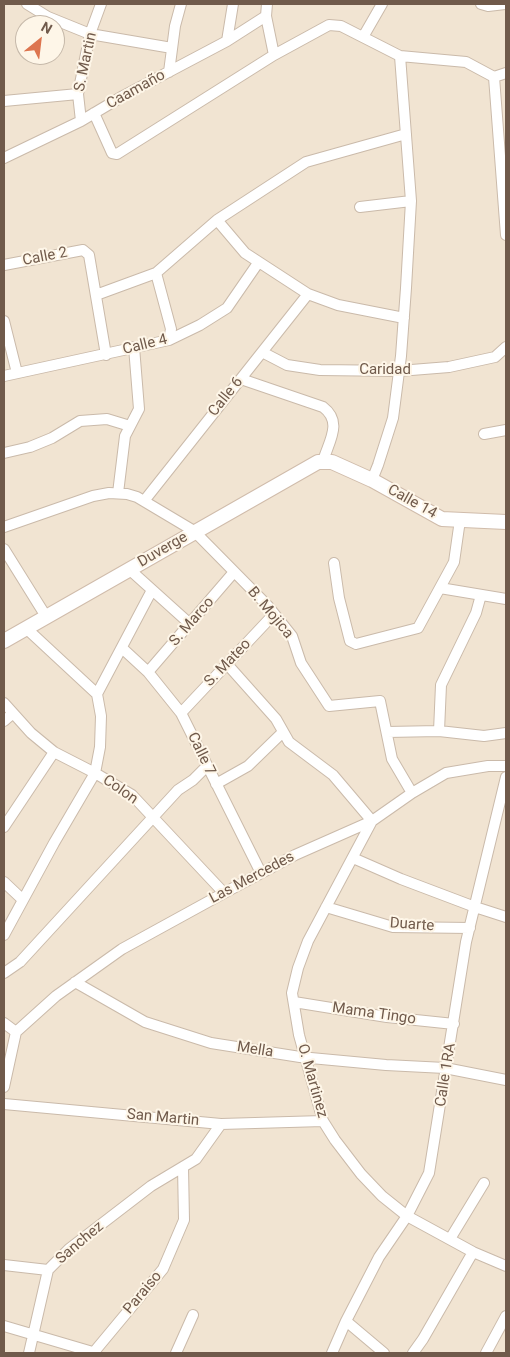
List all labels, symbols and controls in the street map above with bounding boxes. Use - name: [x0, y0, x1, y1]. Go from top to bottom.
- north arrow: [15, 15, 65, 65]
- text: N: [39, 18, 55, 37]
- street label: S. Martin: [71, 31, 101, 93]
- street label: Caamaño: [104, 67, 168, 113]
- street label: Calle 2: [21, 244, 69, 270]
- street label: Calle 4: [121, 331, 169, 359]
- street label: Caridad: [359, 361, 411, 379]
- street label: Calle 6: [205, 374, 247, 420]
- street label: Calle 14: [384, 481, 440, 523]
- street label: Duverge: [135, 529, 191, 571]
- street label: B. Mojica: [243, 583, 297, 643]
- street label: S. Marco: [166, 594, 218, 650]
- street label: S. Mateo: [201, 635, 255, 691]
- street label: Calle 7: [183, 730, 219, 778]
- street label: Colon: [99, 771, 141, 809]
- street label: Las Mercedes: [206, 848, 298, 908]
- street label: Duarte: [389, 914, 435, 936]
- street label: Mama Tingo: [331, 999, 417, 1029]
- street label: Mella: [236, 1038, 274, 1062]
- street label: O. Martinez: [293, 1042, 331, 1120]
- street label: Calle 1RA: [432, 1042, 460, 1108]
- street label: San Martin: [126, 1106, 200, 1130]
- street label: Sanchez: [52, 1218, 108, 1268]
- street label: Paraiso: [120, 1268, 166, 1318]

